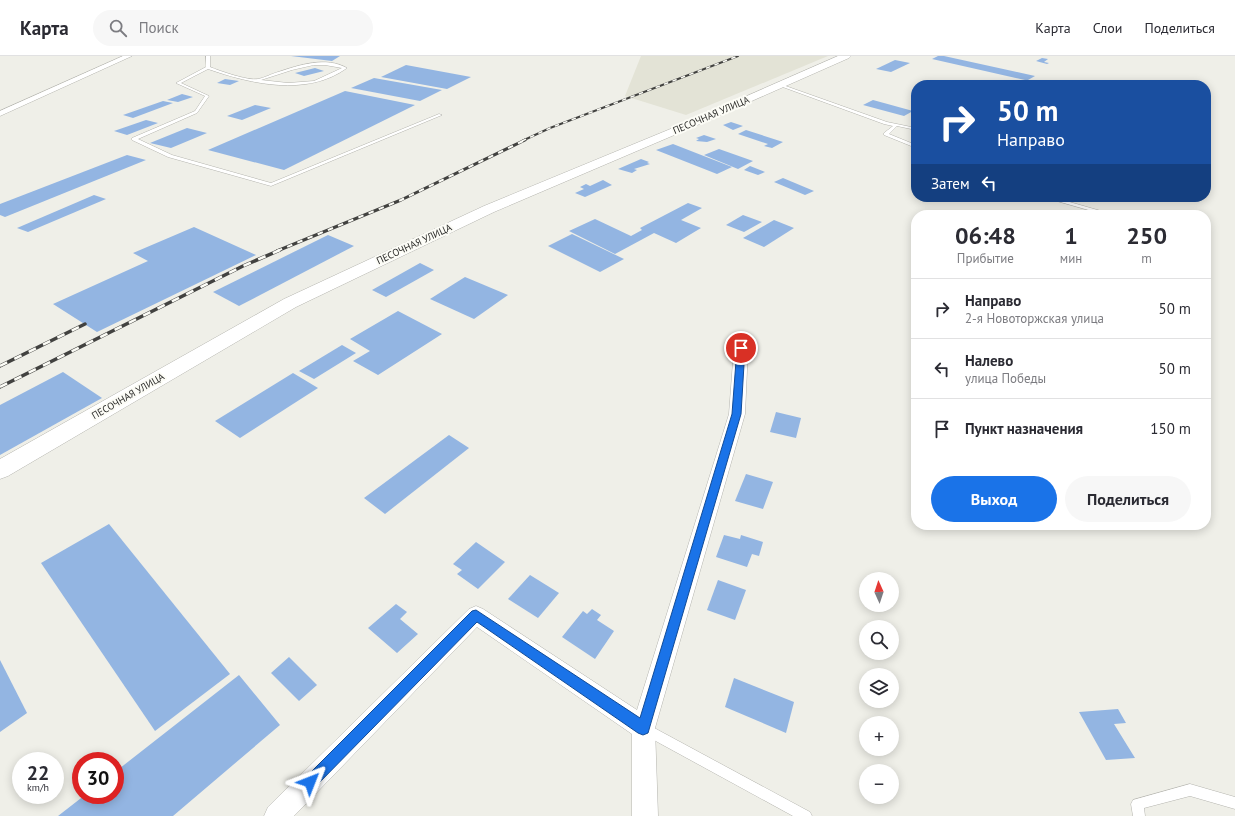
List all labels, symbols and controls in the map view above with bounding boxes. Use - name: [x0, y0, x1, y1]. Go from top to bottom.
- search box: [93, 10, 373, 46]
- text: Карта: [20, 16, 69, 40]
- icon: search: [107, 17, 129, 39]
- text: Поиск: [139, 18, 179, 37]
- text: Карта: [1035, 19, 1071, 37]
- text: Слои: [1093, 19, 1122, 37]
- text: Поделиться: [1144, 19, 1215, 37]
- text: 50 m: [997, 92, 1058, 129]
- street label: ПЕСОЧНАЯ УЛИЦА: [671, 93, 751, 137]
- icon: right: [931, 96, 983, 148]
- text: Направо: [997, 128, 1065, 151]
- icon: left: [978, 172, 1000, 194]
- text: Затем: [931, 174, 970, 193]
- text: 06:48: [955, 220, 1016, 251]
- text: 1: [1064, 220, 1078, 251]
- text: 250: [1126, 220, 1167, 251]
- street label: ПЕСОЧНАЯ УЛИЦА: [374, 221, 454, 267]
- text: Прибытие: [957, 250, 1014, 267]
- text: мин: [1060, 250, 1082, 267]
- text: m: [1141, 250, 1152, 267]
- text: Направо: [965, 291, 1021, 310]
- icon: right: [931, 298, 953, 320]
- text: 50 m: [1158, 299, 1191, 318]
- text: 2-я Новоторжская улица: [965, 310, 1104, 327]
- pin: [724, 331, 758, 365]
- icon: arrive: [730, 337, 752, 359]
- text: Налево: [965, 351, 1013, 370]
- icon: left: [931, 358, 953, 380]
- text: 50 m: [1158, 359, 1191, 378]
- street label: ПЕСОЧНАЯ УЛИЦА: [89, 370, 167, 422]
- text: улица Победы: [965, 370, 1046, 387]
- icon: arrive: [931, 418, 953, 440]
- text: Пункт назначения: [965, 419, 1083, 438]
- text: 150 m: [1150, 419, 1191, 438]
- button: Выход: [931, 476, 1057, 522]
- button: Поделиться: [1065, 476, 1191, 522]
- north arrow: [859, 572, 899, 612]
- map controls: [859, 572, 899, 804]
- button: search: [859, 620, 899, 660]
- button: layers: [859, 668, 899, 708]
- button: +: [859, 716, 899, 756]
- speed limit sign: 30: [72, 752, 124, 804]
- text: 22: [27, 760, 49, 786]
- position arrow: [289, 761, 331, 803]
- button: −: [859, 764, 899, 804]
- text: km/h: [27, 781, 49, 794]

